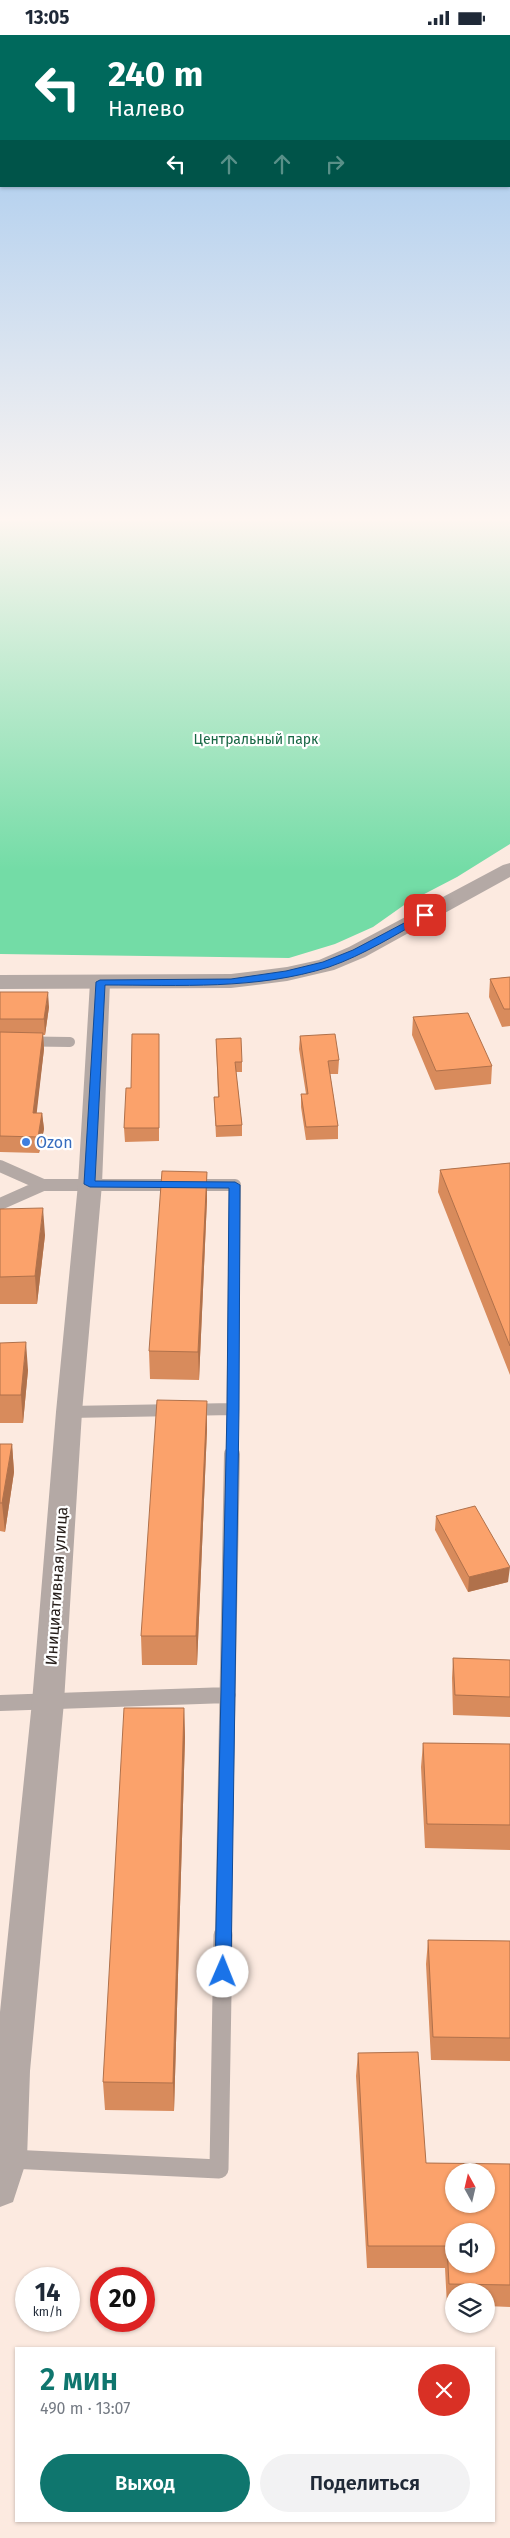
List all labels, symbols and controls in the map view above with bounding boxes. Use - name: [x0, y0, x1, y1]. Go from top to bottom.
- text: 13:05: [25, 6, 70, 29]
- text: 240 m: [108, 53, 203, 95]
- icon: left: [25, 55, 90, 120]
- text: Налево: [108, 95, 185, 122]
- icon: left: [162, 150, 190, 178]
- icon: ahead: [215, 150, 243, 178]
- icon: ahead: [268, 150, 296, 178]
- icon: right: [321, 150, 349, 178]
- park label: Центральный парк: [194, 731, 319, 748]
- pin: [404, 894, 446, 936]
- icon: arrive: [411, 901, 439, 929]
- place label: Ozon: [36, 1133, 73, 1152]
- marker: Ozon: [20, 1136, 32, 1148]
- street label: Инициативная улица: [41, 1506, 72, 1666]
- position arrow: [196, 1945, 248, 1997]
- north arrow: [445, 2163, 495, 2213]
- map controls: [445, 2163, 495, 2333]
- button: sound: [445, 2223, 495, 2273]
- speed limit sign: 20: [90, 2267, 155, 2332]
- text: 14: [35, 2278, 60, 2308]
- button: layers: [445, 2283, 495, 2333]
- text: km/h: [33, 2305, 62, 2319]
- text: 2 мин: [40, 2362, 118, 2398]
- button: close: [418, 2364, 470, 2416]
- text: 490 m · 13:07: [40, 2399, 130, 2418]
- button: Выход: [40, 2454, 250, 2512]
- button: Поделиться: [260, 2454, 470, 2512]

